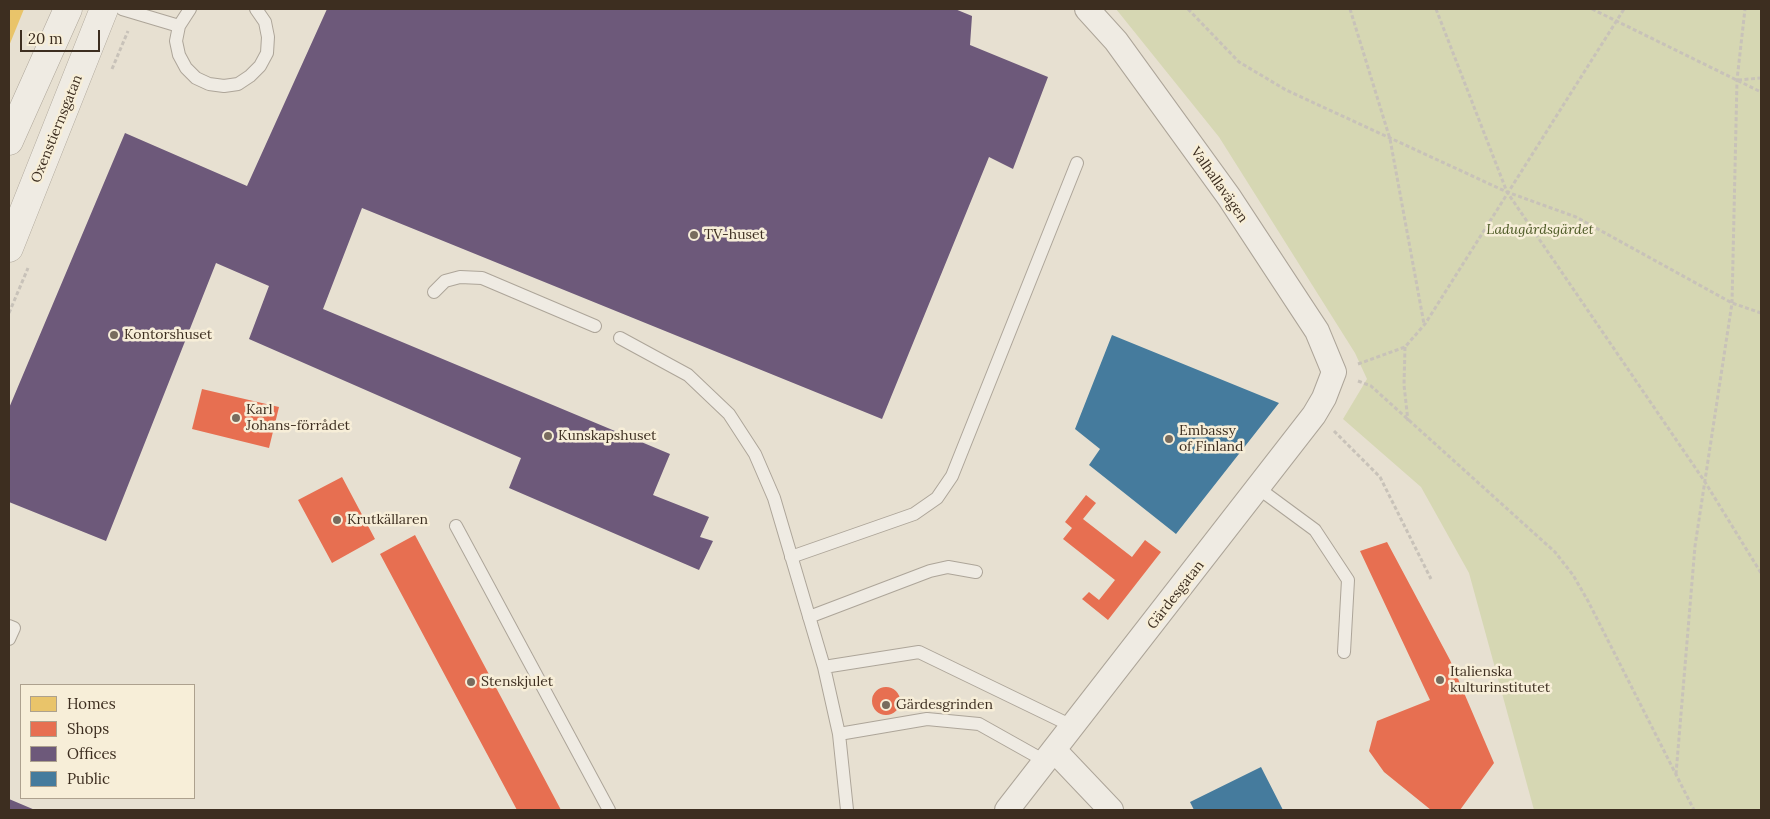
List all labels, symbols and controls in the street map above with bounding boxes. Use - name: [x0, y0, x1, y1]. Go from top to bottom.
- scale bar: [22, 20, 102, 52]
- text: 20 m: [28, 29, 63, 48]
- street label: Oxenstiernsgatan: [28, 73, 86, 185]
- street label: Valhallavägen: [1187, 144, 1251, 226]
- park label: Ladugårdsgärdet: [1486, 222, 1594, 238]
- place label: TV-huset: [704, 227, 765, 243]
- marker: TV-huset: [688, 229, 700, 241]
- place label: Kontorshuset: [124, 327, 212, 343]
- marker: Kontorshuset: [108, 329, 120, 341]
- place label: Karl Johans-förrådet: [246, 402, 350, 434]
- marker: Karl Johans-förrådet: [230, 412, 242, 424]
- place label: Embassy of Finland: [1179, 423, 1243, 456]
- place label: Kunskapshuset: [558, 428, 656, 444]
- marker: Kunskapshuset: [542, 430, 554, 442]
- marker: Embassy of Finland: [1163, 433, 1175, 445]
- place label: Krutkällaren: [347, 512, 428, 528]
- marker: Krutkällaren: [331, 514, 343, 526]
- street label: Gärdesgatan: [1144, 557, 1208, 633]
- place label: Italienska kulturinstitutet: [1450, 664, 1550, 696]
- place label: Stenskjulet: [481, 674, 553, 690]
- marker: Italienska kulturinstitutet: [1434, 674, 1446, 686]
- marker: Stenskjulet: [465, 676, 477, 688]
- legend: [20, 684, 195, 799]
- text: Homes: [67, 694, 116, 713]
- place label: Gärdesgrinden: [896, 697, 993, 713]
- marker: Gärdesgrinden: [880, 699, 892, 711]
- text: Shops: [67, 719, 109, 738]
- text: Offices: [67, 744, 116, 763]
- text: Public: [67, 769, 110, 788]

